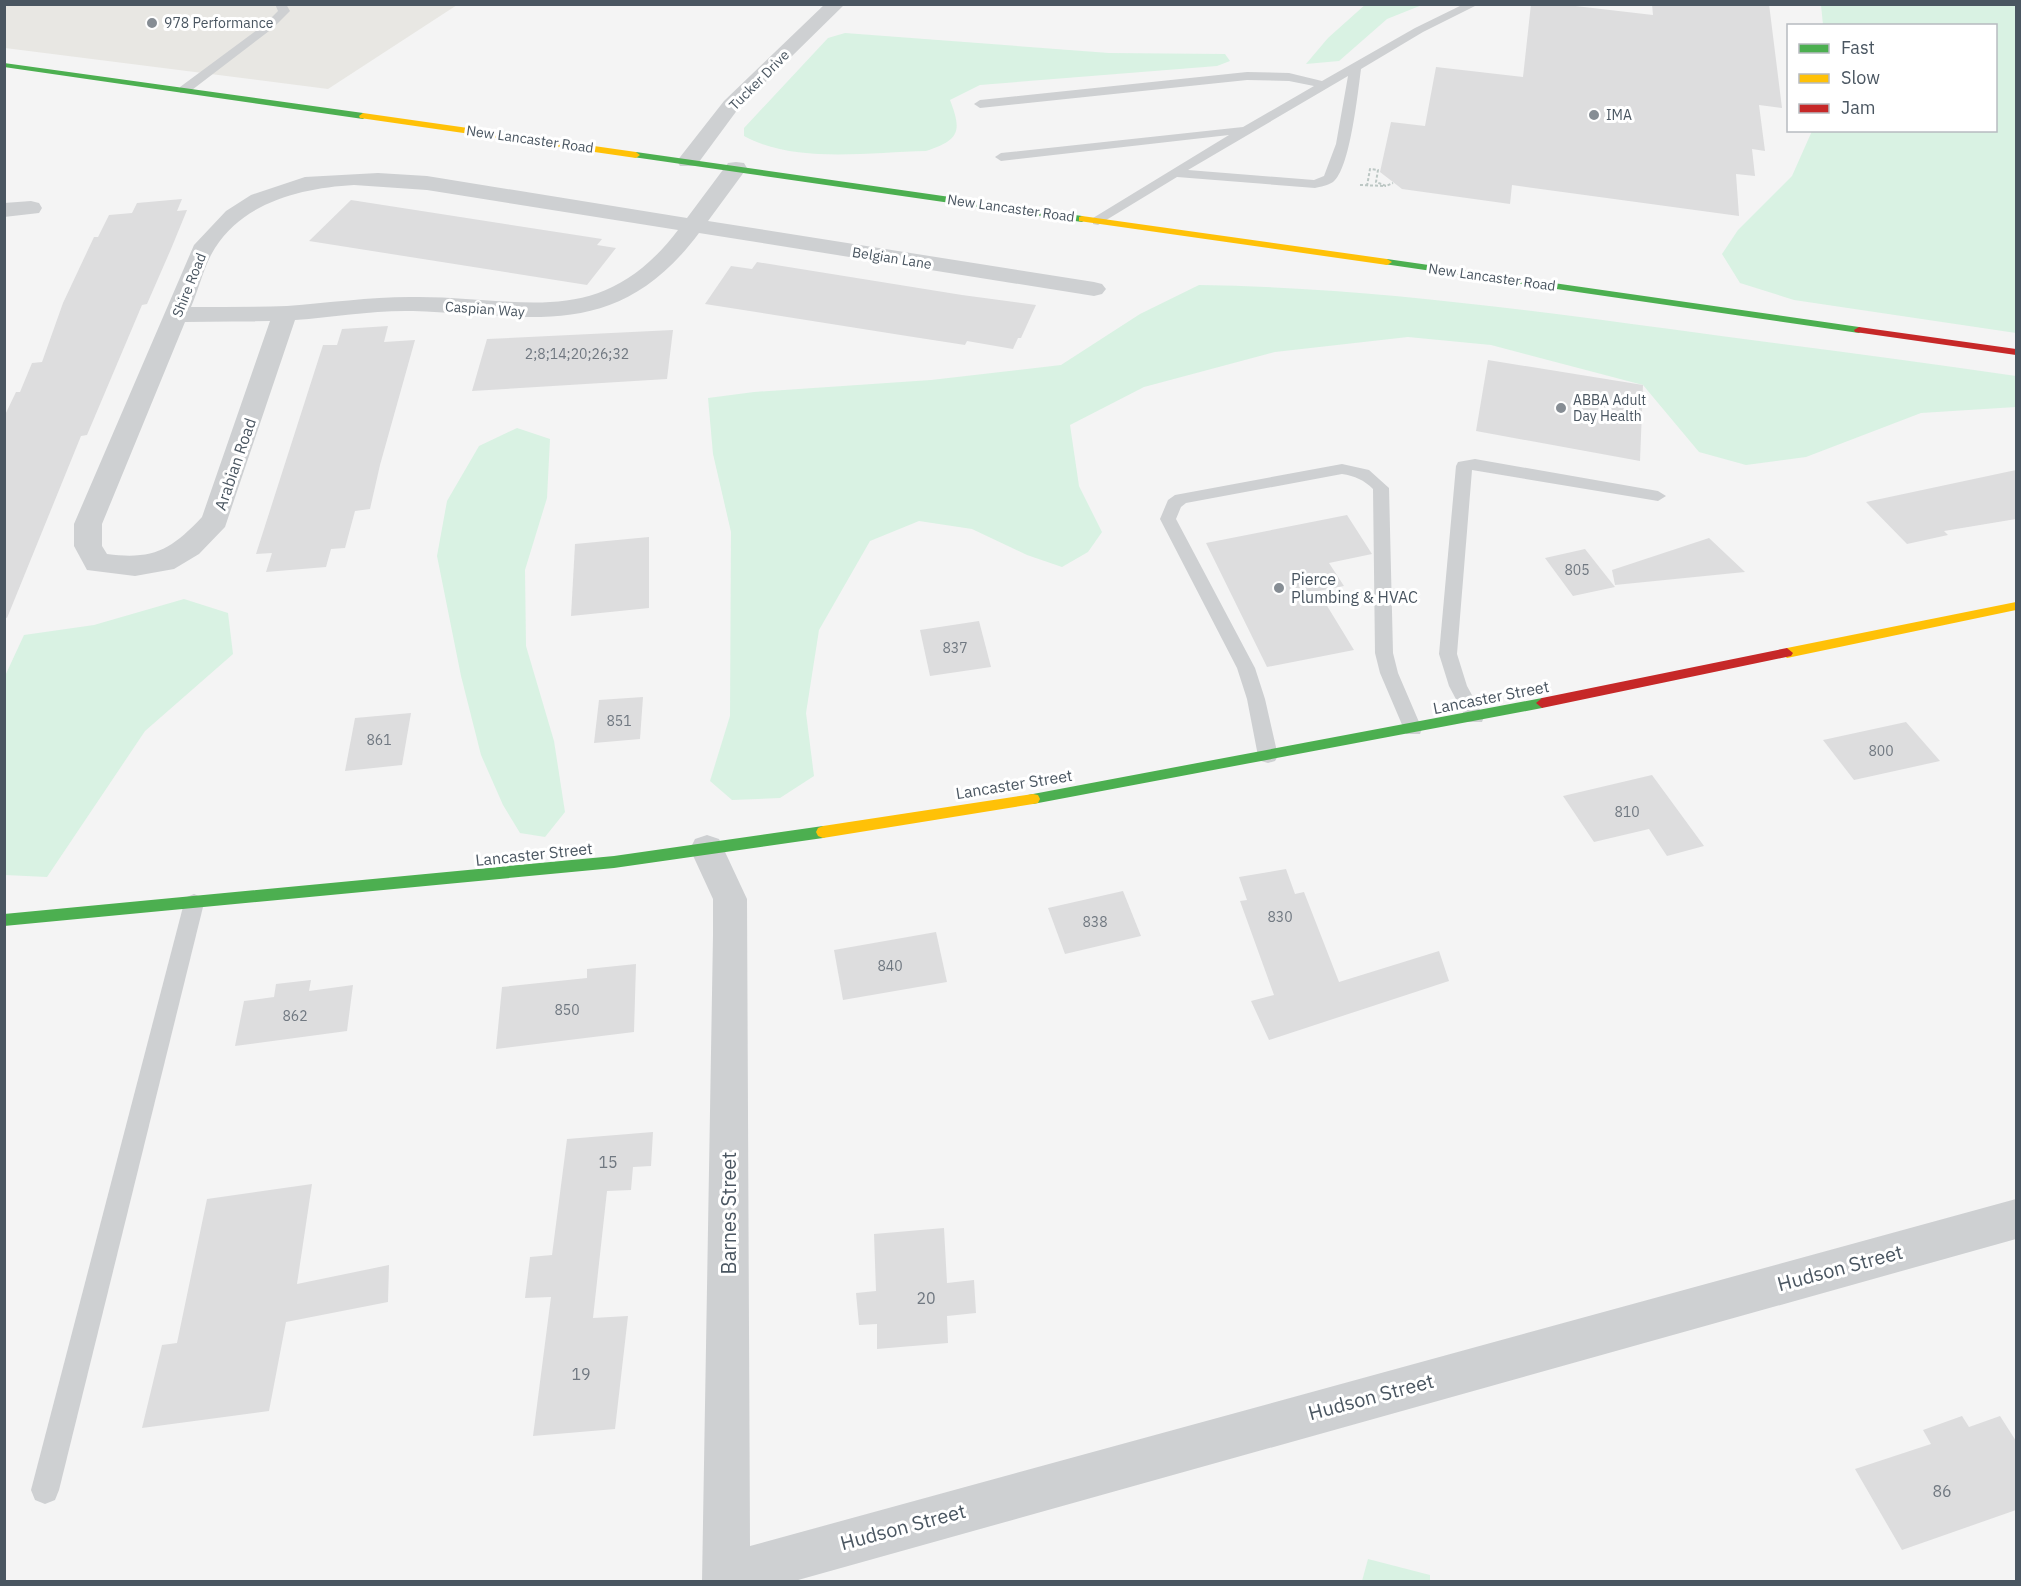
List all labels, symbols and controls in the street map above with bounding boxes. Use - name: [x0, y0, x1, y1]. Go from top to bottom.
- place label: 978 Performance: [164, 14, 274, 32]
- marker: 978 Performance: [145, 16, 159, 30]
- legend: [1787, 24, 1997, 132]
- text: Fast: [1841, 36, 1875, 59]
- street label: Tucker Drive: [725, 46, 793, 114]
- text: Slow: [1841, 66, 1880, 89]
- text: Jam: [1841, 96, 1876, 119]
- place label: IMA: [1606, 106, 1632, 124]
- marker: IMA: [1587, 108, 1601, 122]
- street label: New Lancaster Road: [465, 121, 595, 157]
- street label: New Lancaster Road: [946, 190, 1076, 226]
- street label: Belgian Lane: [851, 243, 933, 273]
- street label: Shire Road: [168, 250, 210, 320]
- street label: New Lancaster Road: [1427, 259, 1557, 295]
- street label: Caspian Way: [444, 297, 526, 321]
- house number: 2;8;14;20;26;32: [525, 345, 629, 363]
- place label: ABBA Adult Day Health: [1573, 391, 1646, 425]
- marker: ABBA Adult Day Health: [1554, 401, 1568, 415]
- street label: Arabian Road: [210, 415, 260, 513]
- house number: 805: [1564, 561, 1590, 579]
- place label: Pierce Plumbing & HVAC: [1291, 569, 1418, 607]
- marker: Pierce Plumbing & HVAC: [1272, 581, 1286, 595]
- house number: 837: [942, 639, 968, 657]
- street label: Lancaster Street: [1431, 676, 1551, 718]
- house number: 851: [606, 712, 632, 730]
- house number: 861: [366, 731, 392, 749]
- house number: 800: [1868, 742, 1894, 760]
- street label: Lancaster Street: [954, 765, 1074, 803]
- house number: 810: [1614, 803, 1640, 821]
- street label: Lancaster Street: [474, 838, 594, 870]
- house number: 830: [1267, 908, 1293, 926]
- house number: 838: [1082, 913, 1108, 931]
- house number: 840: [877, 957, 903, 975]
- house number: 850: [554, 1001, 580, 1019]
- house number: 862: [282, 1007, 308, 1025]
- house number: 15: [598, 1152, 618, 1172]
- street label: Barnes Street: [715, 1152, 742, 1274]
- street label: Hudson Street: [1774, 1238, 1906, 1297]
- house number: 20: [916, 1288, 936, 1308]
- house number: 19: [571, 1364, 591, 1384]
- street label: Hudson Street: [1305, 1367, 1437, 1426]
- house number: 86: [1932, 1481, 1952, 1501]
- street label: Hudson Street: [837, 1497, 969, 1556]

